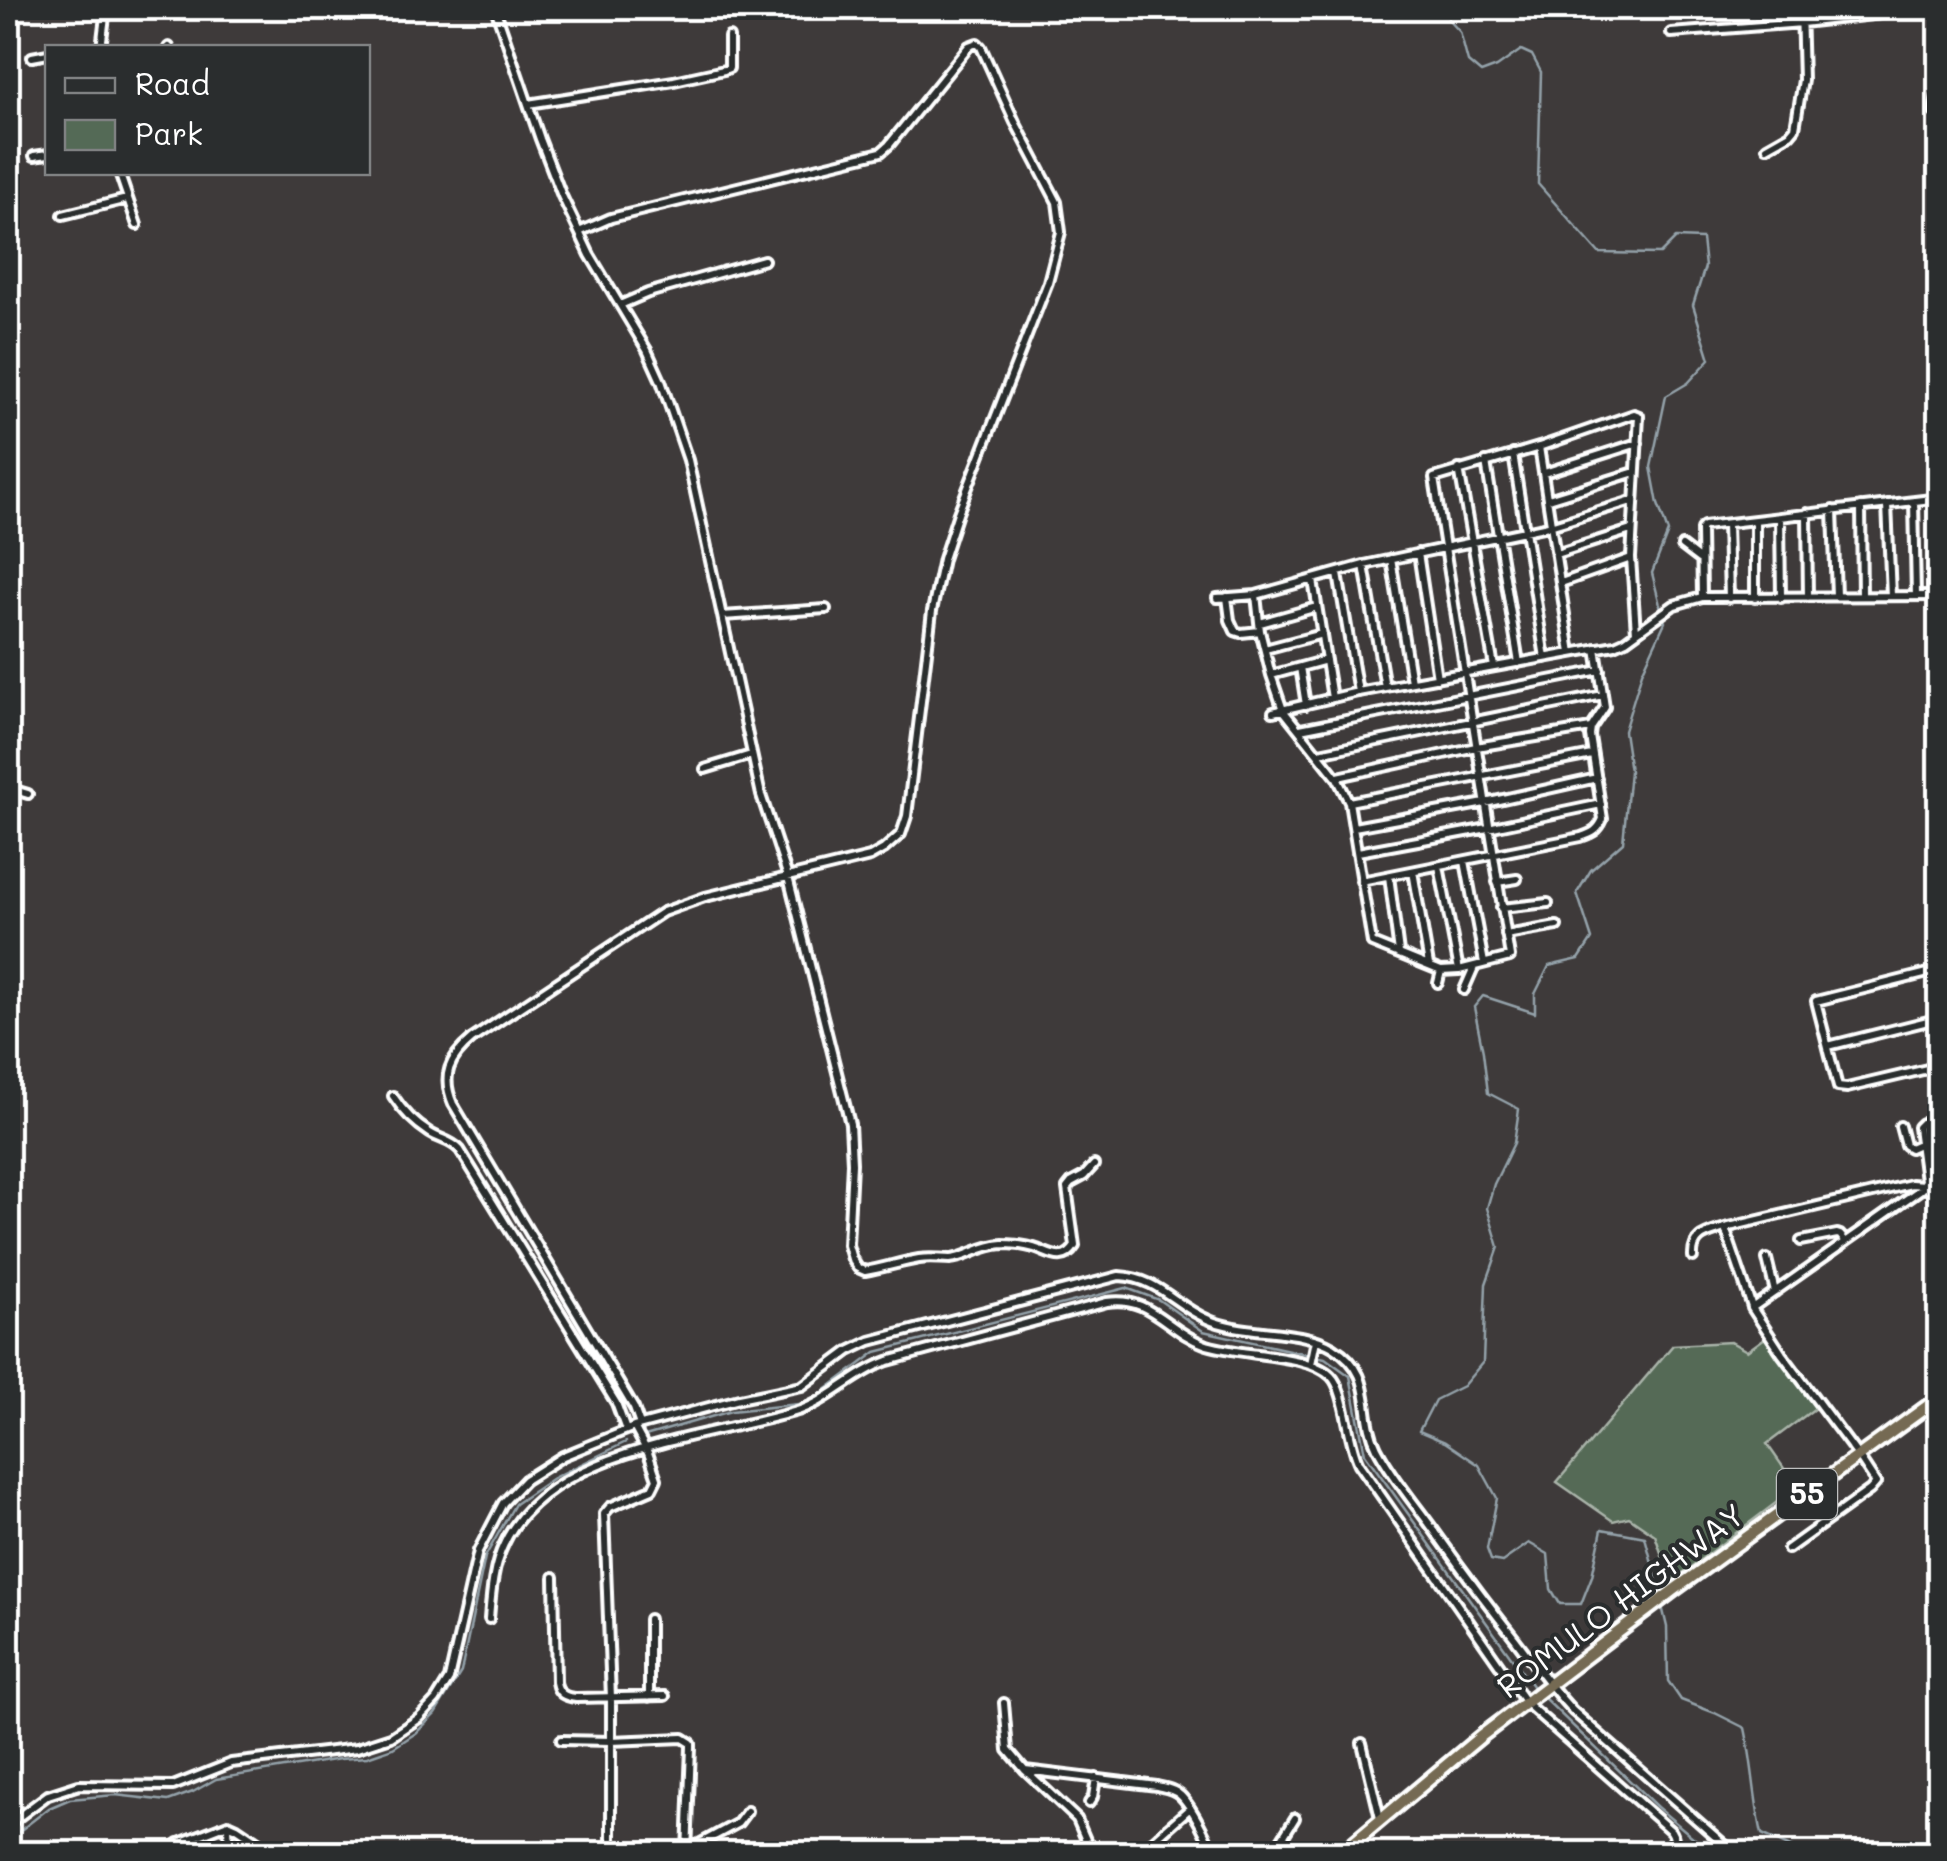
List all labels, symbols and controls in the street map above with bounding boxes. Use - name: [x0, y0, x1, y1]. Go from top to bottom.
- legend: [45, 45, 370, 175]
- text: Road: [135, 63, 210, 103]
- text: Park: [135, 113, 203, 153]
- road number: 55: [1777, 1469, 1837, 1519]
- street label: ROMULO HIGHWAY: [1487, 1492, 1752, 1706]

